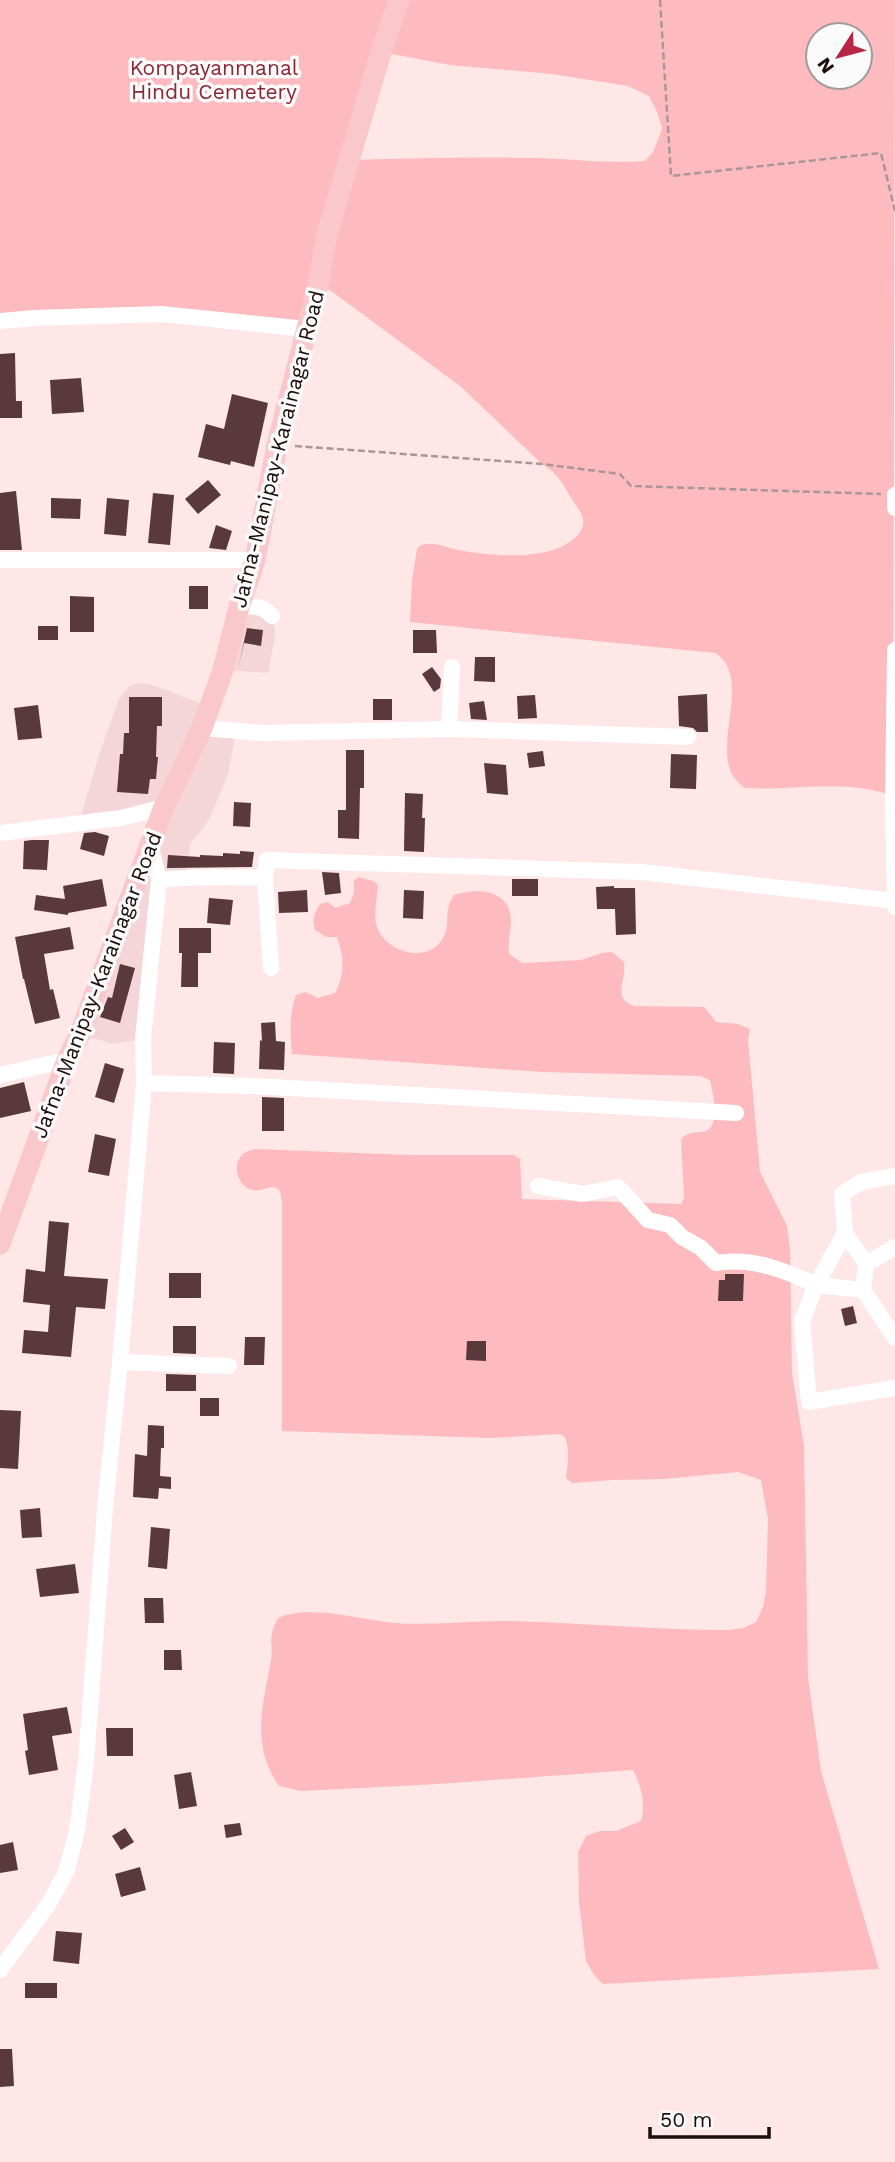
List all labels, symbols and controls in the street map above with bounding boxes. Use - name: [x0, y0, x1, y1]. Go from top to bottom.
- north arrow: [804, 21, 874, 91]
- text: N: [812, 53, 839, 78]
- park label: Kompayanmanal Hindu Cemetery: [130, 55, 299, 104]
- street label: Jafna-Manipay-Karainagar Road: [226, 288, 329, 610]
- street label: Jafna-Manipay-Karainagar Road: [26, 828, 167, 1142]
- scale bar: [650, 2096, 769, 2140]
- text: 50 m: [660, 2107, 712, 2132]

